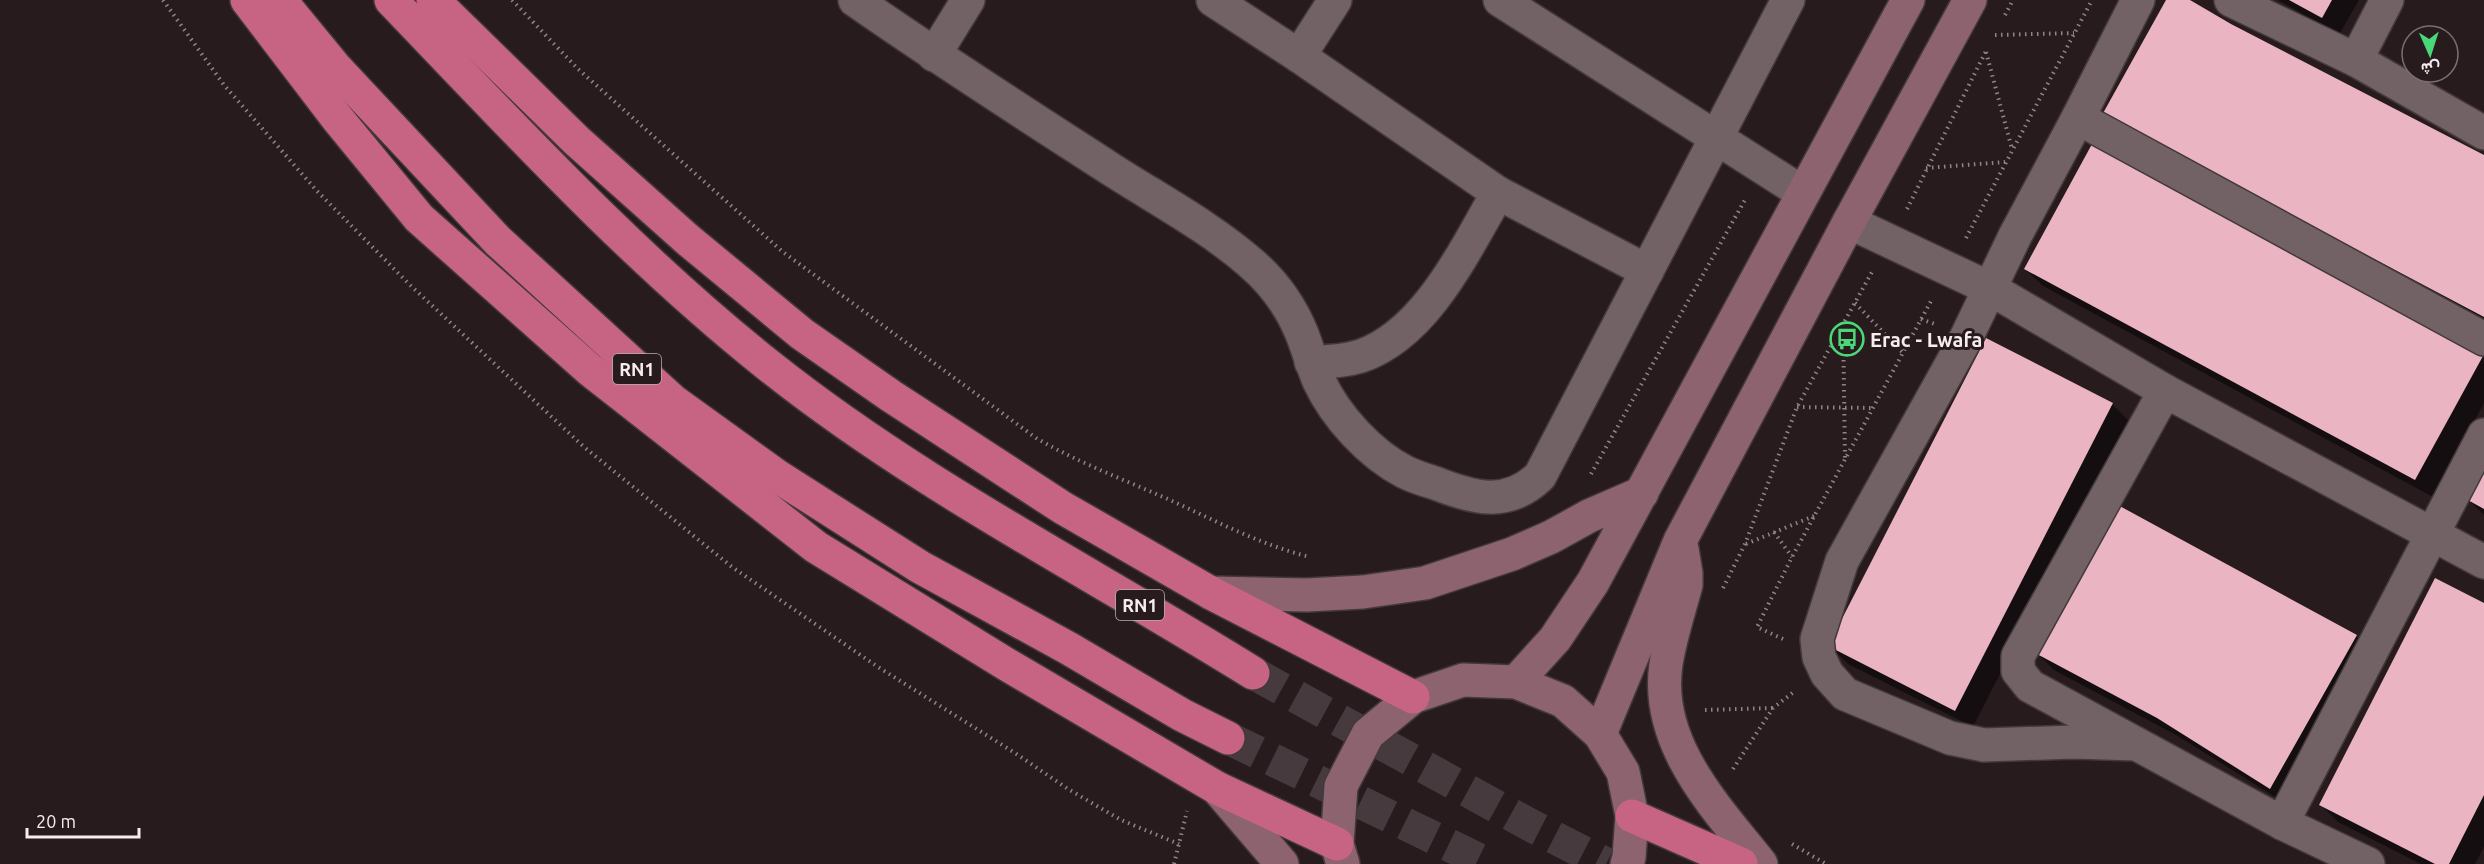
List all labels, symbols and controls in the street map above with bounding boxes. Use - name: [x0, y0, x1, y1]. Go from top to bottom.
- north arrow: [2400, 24, 2460, 84]
- text: ش: [2421, 58, 2441, 78]
- bus stop icon: Erac - Lwafa: [1829, 321, 1865, 357]
- place label: Erac - Lwafa: [1870, 328, 1982, 351]
- road number: RN1: [613, 354, 661, 384]
- road number: RN1: [1116, 590, 1164, 620]
- scale bar: [27, 801, 140, 839]
- text: 20 m: [36, 811, 76, 831]

